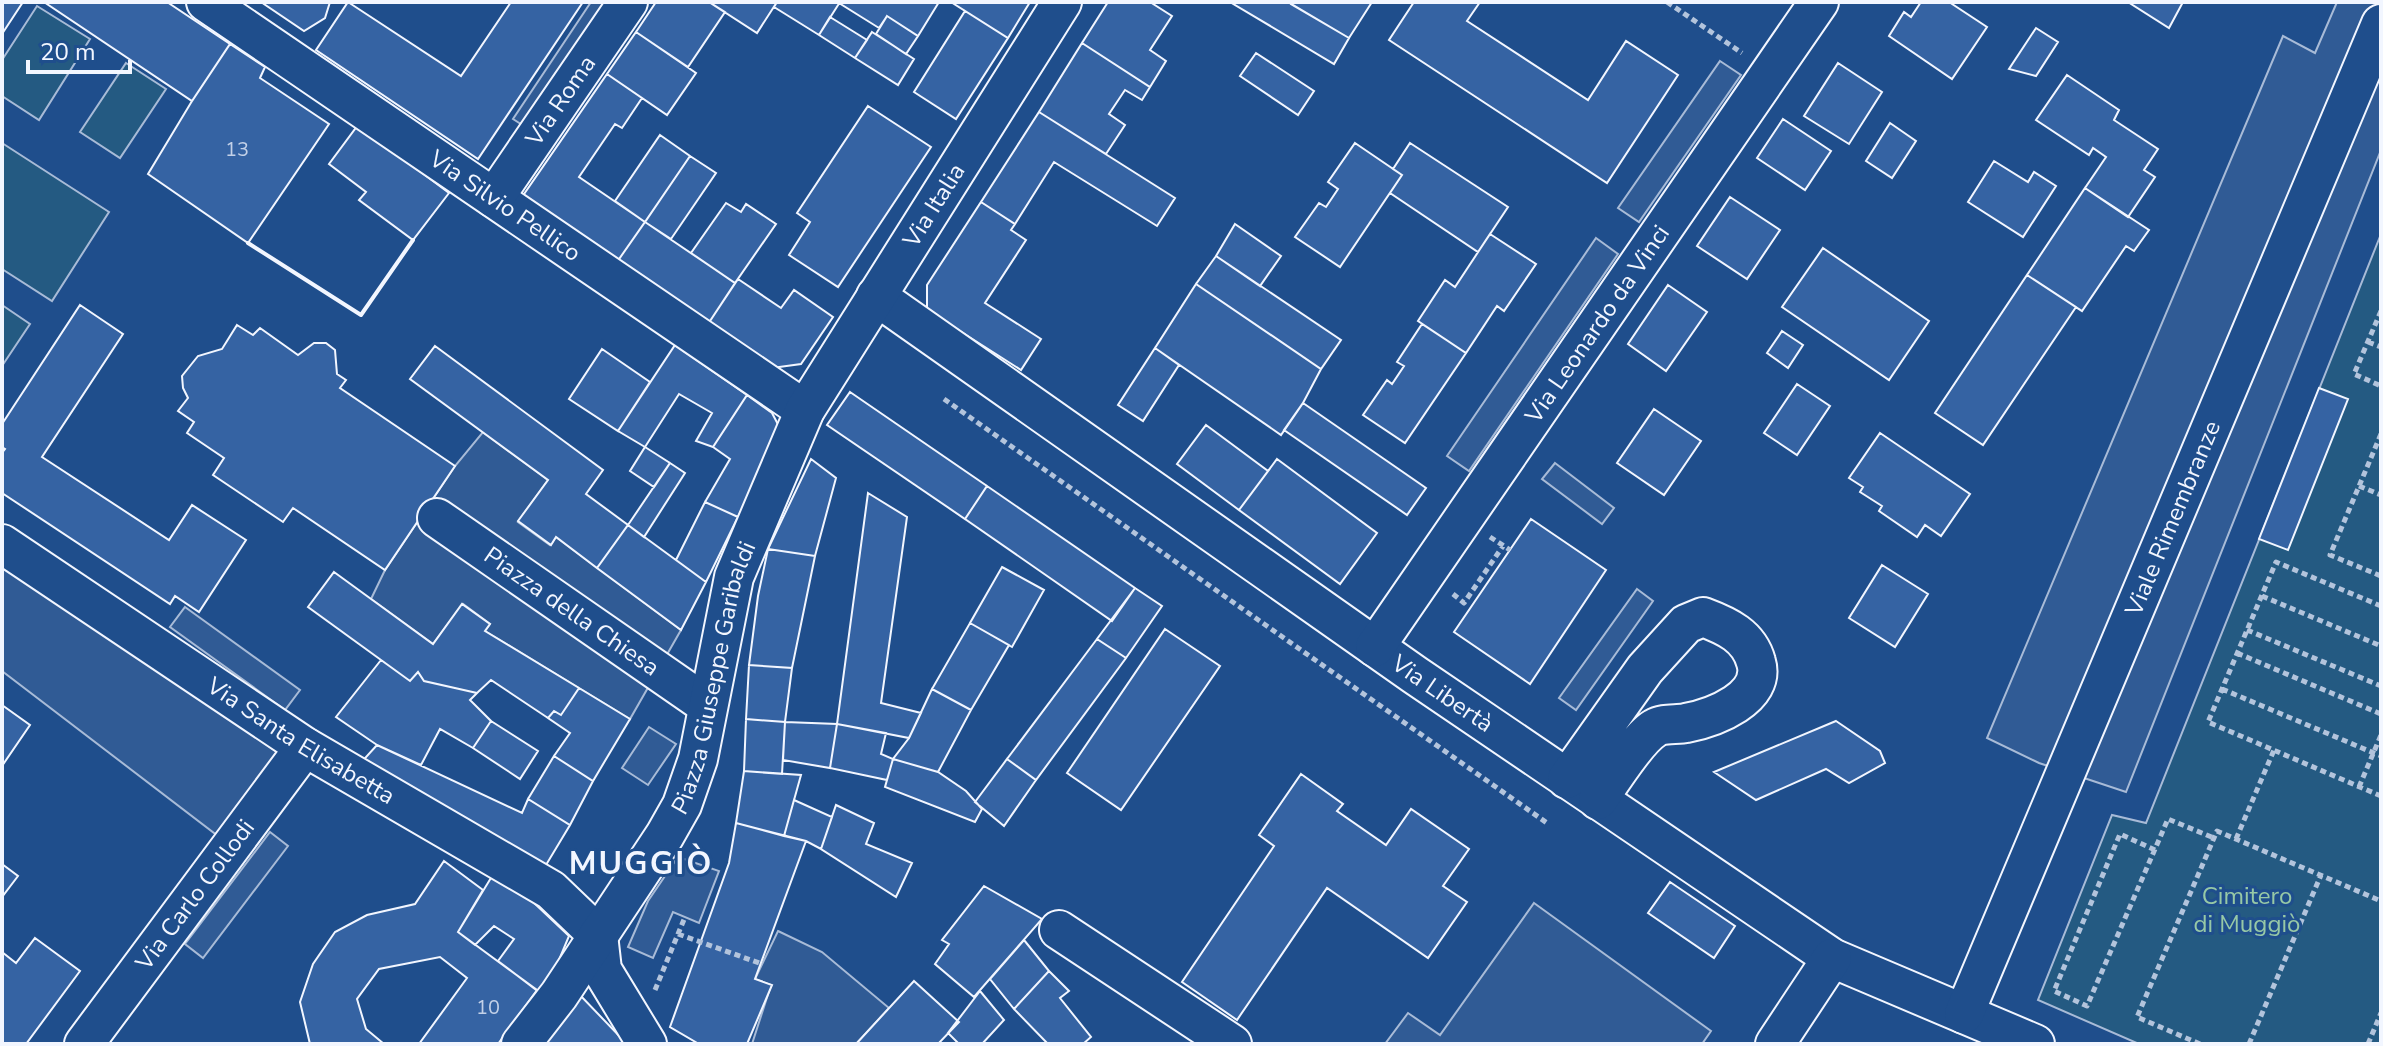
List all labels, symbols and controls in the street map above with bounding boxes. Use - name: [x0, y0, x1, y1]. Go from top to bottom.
- scale bar: [28, 24, 130, 74]
- text: 20 m: [40, 36, 96, 68]
- street label: Via Roma: [518, 49, 603, 153]
- house number: 13: [225, 136, 249, 163]
- street label: Via Silvio Pellico: [422, 142, 587, 269]
- street label: Via Italia: [895, 157, 972, 254]
- street label: Via Leonardo da Vinci: [1517, 219, 1677, 430]
- street label: Viale Rimembranze: [2117, 416, 2228, 622]
- street label: Piazza Giuseppe Garibaldi: [664, 536, 763, 820]
- street label: Piazza della Chiesa: [478, 539, 666, 683]
- street label: Via Libertà: [1384, 647, 1500, 740]
- street label: Via Santa Elisabetta: [200, 669, 401, 812]
- street label: Via Carlo Collodi: [128, 813, 262, 977]
- district label: MUGGIÒ: [569, 842, 713, 885]
- park label: Cimitero di Muggiò: [2194, 880, 2300, 940]
- house number: 10: [476, 994, 500, 1021]

